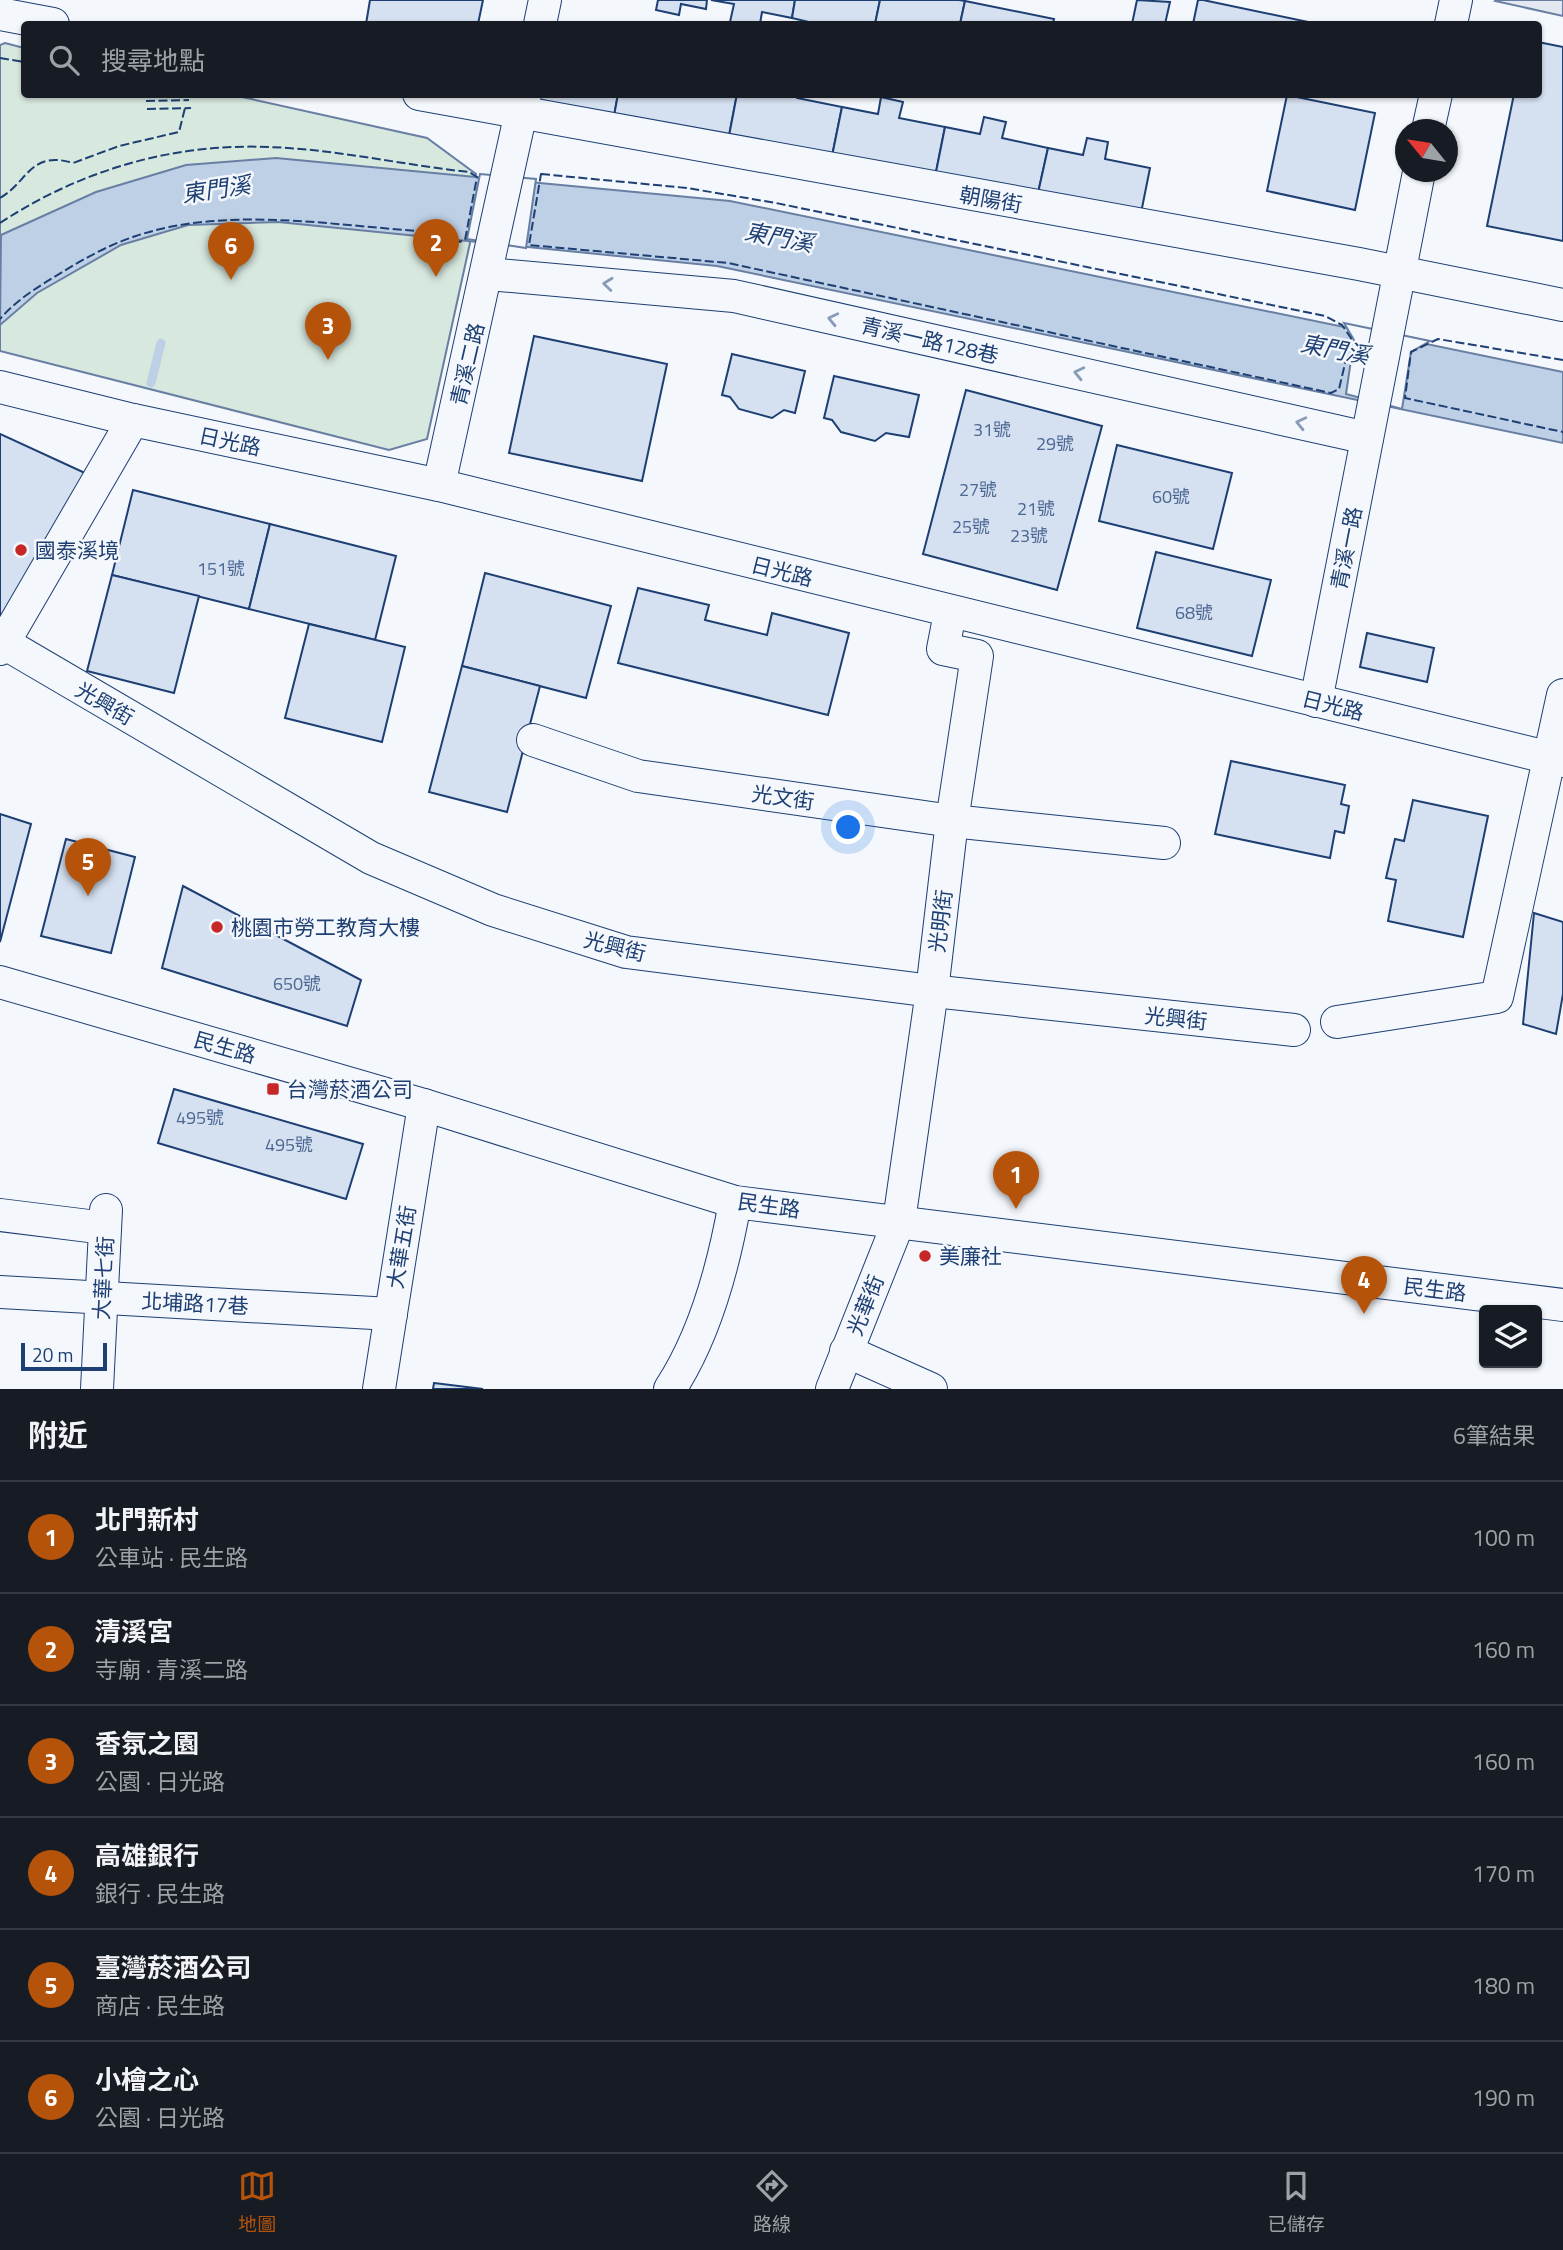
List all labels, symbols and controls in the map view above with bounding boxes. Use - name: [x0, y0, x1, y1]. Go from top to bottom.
- search box: [21, 21, 1542, 98]
- icon: search: [45, 41, 83, 79]
- text: 搜尋地點: [101, 41, 205, 80]
- north arrow: [1395, 119, 1458, 182]
- water label: 東門溪: [179, 166, 256, 211]
- street label: 朝陽街: [957, 178, 1025, 220]
- water label: 東門溪: [742, 213, 819, 261]
- pin: 2: [413, 219, 459, 277]
- pin: 6: [208, 222, 254, 280]
- one-way arrow: [603, 277, 614, 292]
- pin: 3: [305, 302, 351, 360]
- street label: 青溪一路128巷: [858, 309, 1002, 371]
- one-way arrow: [827, 312, 839, 327]
- street label: 青溪二路: [442, 319, 492, 409]
- water label: 東門溪: [1298, 325, 1375, 373]
- one-way arrow: [1073, 367, 1085, 382]
- house number: 31號: [973, 416, 1011, 443]
- one-way arrow: [1295, 417, 1307, 431]
- street label: 日光路: [196, 419, 264, 463]
- house number: 29號: [1036, 430, 1074, 457]
- house number: 27號: [959, 476, 997, 503]
- house number: 60號: [1152, 483, 1190, 510]
- house number: 21號: [1017, 495, 1055, 522]
- street label: 青溪一路: [1322, 504, 1370, 592]
- house number: 25號: [952, 513, 990, 540]
- house number: 23號: [1010, 522, 1048, 549]
- place label: 國泰溪境: [35, 534, 119, 566]
- marker: 國泰溪境: [13, 542, 29, 558]
- street label: 日光路: [748, 548, 816, 594]
- house number: 151號: [197, 555, 245, 582]
- house number: 68號: [1175, 599, 1213, 626]
- street label: 光興街: [70, 673, 140, 733]
- street label: 日光路: [1299, 682, 1367, 728]
- street label: 光文街: [750, 777, 816, 817]
- your location: [831, 810, 865, 844]
- pin: 5: [65, 838, 111, 896]
- street label: 光明街: [920, 888, 960, 954]
- place label: 桃園市勞工教育大樓: [231, 911, 420, 943]
- marker: 桃園市勞工教育大樓: [209, 919, 225, 935]
- street label: 光興街: [581, 923, 649, 969]
- house number: 650號: [273, 970, 321, 997]
- street label: 光興街: [1143, 999, 1209, 1037]
- street label: 民生路: [190, 1023, 260, 1071]
- place label: 台灣菸酒公司: [287, 1073, 413, 1105]
- marker: 台灣菸酒公司: [265, 1081, 281, 1097]
- house number: 495號: [176, 1104, 224, 1131]
- house number: 495號: [265, 1131, 313, 1158]
- pin: 1: [993, 1151, 1039, 1209]
- street label: 民生路: [736, 1185, 802, 1225]
- street label: 大華五街: [379, 1203, 423, 1291]
- street label: 大華七街: [85, 1235, 121, 1321]
- place label: 美廉社: [939, 1240, 1002, 1272]
- marker: 美廉社: [917, 1248, 933, 1264]
- pin: 4: [1341, 1256, 1387, 1314]
- street label: 民生路: [1402, 1269, 1468, 1309]
- street label: 光華街: [838, 1270, 892, 1340]
- street label: 北埔路17巷: [140, 1284, 250, 1322]
- map controls: [1479, 1305, 1542, 1368]
- button: layers: [1479, 1305, 1542, 1368]
- scale bar: [21, 1340, 107, 1372]
- text: 20 m: [32, 1340, 73, 1369]
- text: 附近: [28, 1412, 88, 1458]
- text: 6筆結果: [1453, 1418, 1535, 1453]
- text: 北門新村: [95, 1500, 199, 1539]
- text: 1: [45, 1520, 57, 1555]
- text: 100 m: [1472, 1520, 1535, 1555]
- text: 公車站 · 民生路: [95, 1540, 248, 1575]
- text: 清溪宮: [95, 1612, 173, 1651]
- text: 2: [45, 1632, 57, 1667]
- text: 160 m: [1472, 1632, 1535, 1667]
- text: 寺廟 · 青溪二路: [95, 1652, 248, 1687]
- text: 香氛之園: [95, 1724, 199, 1763]
- text: 3: [45, 1744, 57, 1779]
- text: 160 m: [1472, 1744, 1535, 1779]
- text: 公園 · 日光路: [95, 1764, 225, 1799]
- text: 高雄銀行: [95, 1836, 199, 1875]
- text: 4: [45, 1856, 57, 1891]
- text: 170 m: [1472, 1856, 1535, 1891]
- text: 銀行 · 民生路: [95, 1876, 225, 1911]
- text: 臺灣菸酒公司: [95, 1948, 251, 1987]
- text: 5: [45, 1968, 57, 2003]
- text: 180 m: [1472, 1968, 1535, 2003]
- text: 商店 · 民生路: [95, 1988, 225, 2023]
- text: 小檜之心: [95, 2060, 199, 2099]
- text: 6: [45, 2080, 57, 2115]
- text: 190 m: [1472, 2080, 1535, 2115]
- text: 公園 · 日光路: [95, 2100, 225, 2135]
- tab: 地圖: [238, 2167, 276, 2238]
- tab: 路線: [753, 2167, 791, 2238]
- tab: 已儲存: [1268, 2167, 1325, 2238]

